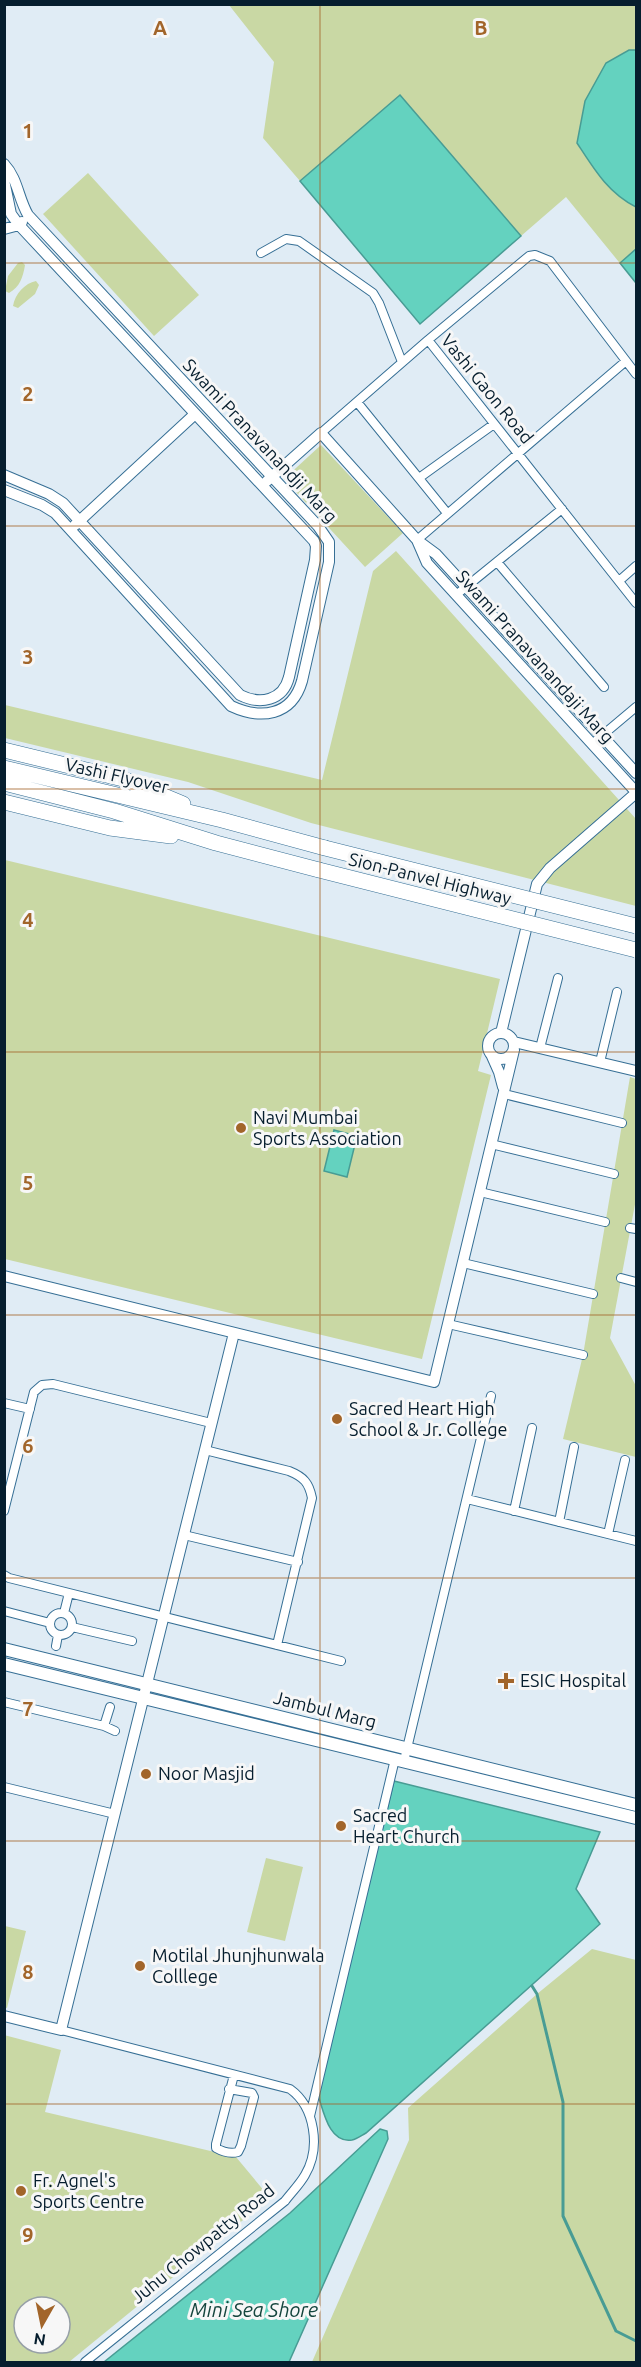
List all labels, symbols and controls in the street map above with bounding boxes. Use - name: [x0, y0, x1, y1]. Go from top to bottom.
- text: A: [153, 16, 167, 39]
- text: B: [474, 16, 488, 39]
- text: 1: [22, 119, 34, 142]
- street label: Vashi Gaon Road: [438, 330, 538, 447]
- street label: Swami Pranavanandji Marg: [180, 354, 342, 526]
- text: 2: [22, 382, 34, 405]
- street label: Swami Pranavanandaji Marg: [453, 566, 619, 747]
- text: 3: [22, 645, 34, 668]
- street label: Vashi Flyover: [63, 753, 171, 797]
- street label: Sion-Panvel Highway: [347, 848, 514, 908]
- text: 4: [22, 908, 34, 931]
- place label: Navi Mumbai Sports Association: [253, 1107, 402, 1148]
- marker: Navi Mumbai Sports Association: [234, 1121, 248, 1135]
- text: 5: [22, 1171, 34, 1194]
- place label: Sacred Heart High School & Jr. College: [349, 1398, 507, 1439]
- marker: Sacred Heart High School & Jr. College: [330, 1412, 344, 1426]
- text: 6: [22, 1434, 34, 1457]
- place label: ESIC Hospital: [520, 1670, 626, 1690]
- marker: ESIC Hospital: [497, 1672, 515, 1690]
- street label: Jambul Marg: [272, 1687, 379, 1731]
- text: 7: [22, 1697, 34, 1720]
- place label: Noor Masjid: [158, 1763, 255, 1783]
- marker: Noor Masjid: [139, 1767, 153, 1781]
- place label: Sacred Heart Church: [353, 1805, 460, 1846]
- marker: Sacred Heart Church: [334, 1819, 348, 1833]
- place label: Motilal Jhunjhunwala Colllege: [152, 1945, 325, 1986]
- marker: Motilal Jhunjhunwala Colllege: [133, 1959, 147, 1973]
- text: 8: [22, 1960, 34, 1983]
- place label: Fr. Agnel's Sports Centre: [33, 2170, 144, 2211]
- street label: Juhu Chowpatty Road: [127, 2179, 278, 2307]
- marker: Fr. Agnel's Sports Centre: [14, 2184, 28, 2198]
- text: 9: [22, 2223, 34, 2246]
- north arrow: [12, 2295, 72, 2355]
- water label: Mini Sea Shore: [190, 2298, 318, 2321]
- text: N: [32, 2330, 47, 2350]

